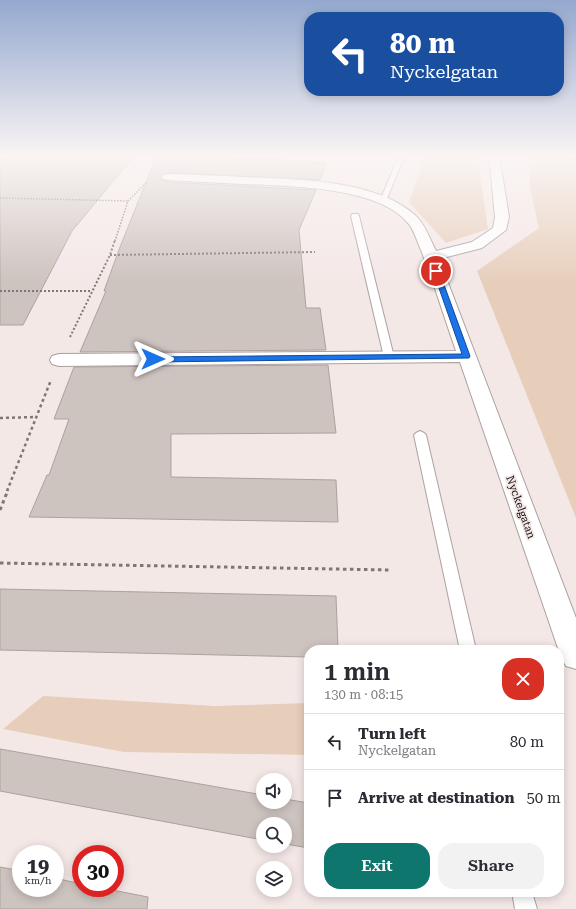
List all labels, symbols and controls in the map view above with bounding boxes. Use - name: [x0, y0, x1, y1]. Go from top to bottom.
- text: 80 m: [390, 27, 455, 60]
- icon: left: [324, 28, 376, 80]
- text: Nyckelgatan: [390, 61, 498, 82]
- pin: [419, 254, 453, 288]
- icon: arrive: [425, 260, 447, 282]
- position arrow: [132, 338, 174, 380]
- street label: Nyckelgatan: [503, 474, 538, 540]
- text: 1 min: [324, 658, 390, 686]
- button: close: [502, 658, 544, 700]
- text: 130 m · 08:15: [324, 687, 403, 702]
- text: Turn left: [358, 725, 426, 743]
- icon: left: [324, 731, 346, 753]
- text: 80 m: [510, 733, 544, 751]
- text: Nyckelgatan: [358, 743, 436, 758]
- map controls: [256, 773, 292, 897]
- button: sound: [256, 773, 292, 809]
- icon: arrive: [324, 787, 346, 809]
- text: Arrive at destination: [358, 789, 514, 807]
- text: 50 m: [526, 789, 561, 807]
- button: search: [256, 817, 292, 853]
- button: Exit: [324, 843, 430, 889]
- button: Share: [438, 843, 544, 889]
- speed limit sign: 30: [72, 845, 124, 897]
- text: 19: [27, 854, 49, 878]
- button: layers: [256, 861, 292, 897]
- text: km/h: [25, 875, 51, 886]

